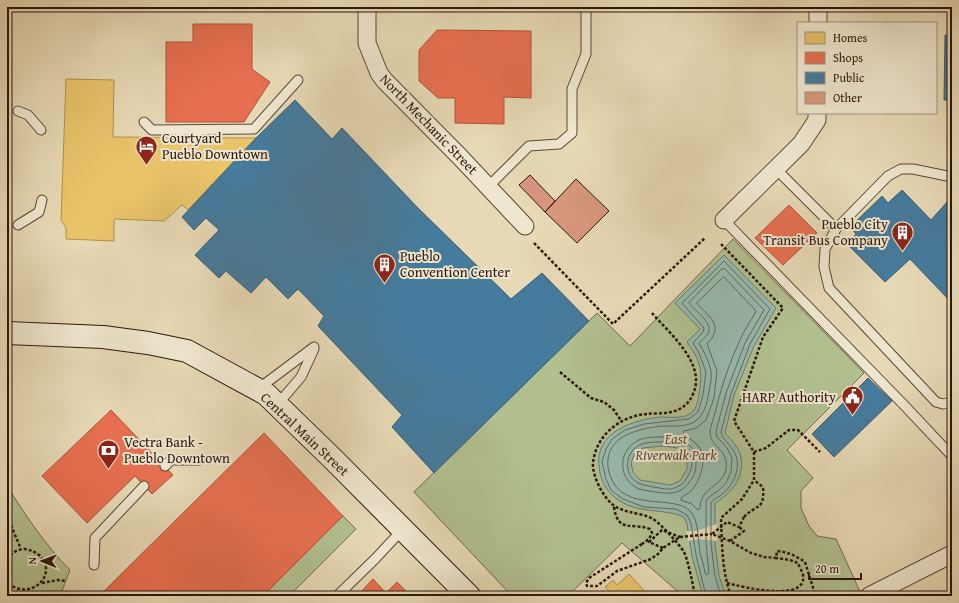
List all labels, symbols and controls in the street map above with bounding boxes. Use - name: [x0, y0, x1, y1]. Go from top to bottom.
- legend: [797, 22, 937, 114]
- text: Homes: [833, 29, 868, 46]
- text: Shops: [833, 49, 863, 66]
- street label: North Mechanic Street: [376, 69, 482, 179]
- text: Public: [833, 69, 865, 86]
- text: Other: [833, 89, 862, 106]
- place label: Courtyard Pueblo Downtown: [162, 128, 268, 164]
- hotel icon: Courtyard Pueblo Downtown: [133, 133, 159, 166]
- place label: Pueblo City Transit Bus Company: [763, 214, 888, 250]
- building icon: Pueblo City Transit Bus Company: [890, 219, 916, 252]
- place label: Pueblo Convention Center: [400, 246, 510, 282]
- building icon: Pueblo Convention Center: [371, 251, 397, 284]
- public building icon: HARP Authority: [839, 384, 865, 417]
- place label: HARP Authority: [742, 387, 836, 407]
- street label: Central Main Street: [256, 388, 354, 480]
- park label: East Riverwalk Park: [634, 429, 717, 465]
- place label: Vectra Bank - Pueblo Downtown: [124, 432, 230, 468]
- bank icon: Vectra Bank - Pueblo Downtown: [95, 437, 121, 470]
- north arrow: [22, 541, 62, 581]
- scale bar: [809, 555, 861, 581]
- text: N: [24, 556, 40, 565]
- text: 20 m: [815, 560, 839, 577]

